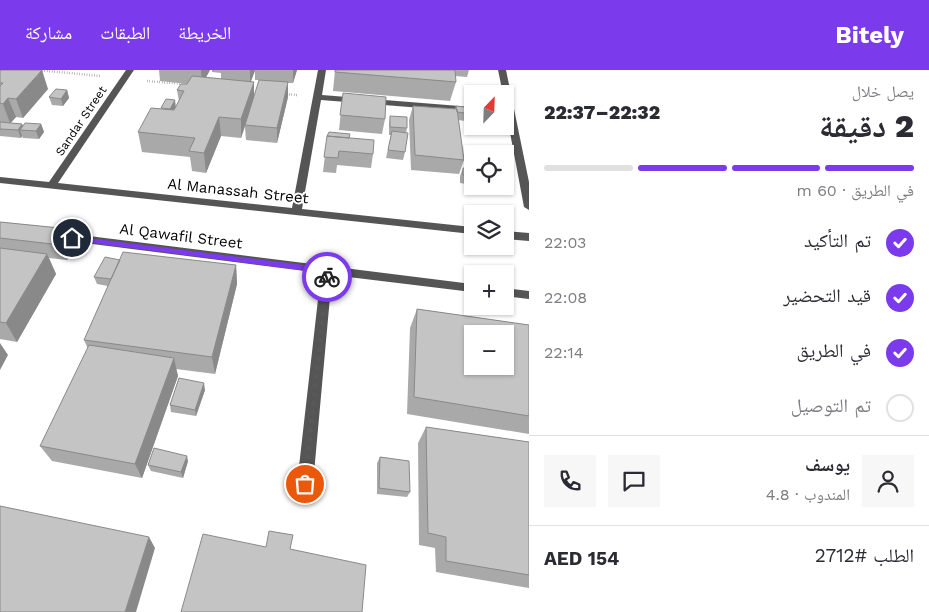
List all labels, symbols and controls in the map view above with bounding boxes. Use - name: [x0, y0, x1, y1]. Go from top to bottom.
- text: Bitely: [835, 21, 904, 49]
- text: مشاركة: [25, 22, 72, 43]
- text: الطبقات: [100, 22, 150, 43]
- text: الخريطة: [178, 22, 231, 43]
- text: يصل خلال: [852, 82, 914, 101]
- street label: Sandar Street: [53, 84, 109, 158]
- north arrow: [464, 85, 514, 135]
- map controls: [464, 85, 514, 375]
- text: 22:32–22:37: [544, 101, 660, 124]
- text: 2 دقيقة: [819, 107, 914, 145]
- button: locate: [464, 145, 514, 195]
- street label: Al Manassah Street: [166, 175, 310, 207]
- text: في الطريق · 60 m: [796, 181, 914, 200]
- button: layers: [464, 205, 514, 255]
- pin: [51, 217, 93, 259]
- street label: Al Qawafil Street: [119, 220, 244, 253]
- icon: home: [58, 224, 86, 252]
- text: تم التأكيد: [804, 229, 871, 252]
- icon: check: [886, 229, 914, 257]
- text: 22:03: [544, 233, 586, 252]
- courier: [302, 252, 352, 302]
- icon: bike: [313, 263, 341, 291]
- button: +: [464, 265, 514, 315]
- text: قيد التحضير: [783, 284, 871, 307]
- icon: check: [886, 284, 914, 312]
- text: 22:08: [544, 288, 587, 307]
- button: −: [464, 325, 514, 375]
- text: في الطريق: [797, 339, 871, 362]
- icon: check: [886, 339, 914, 367]
- text: 22:14: [544, 343, 583, 362]
- text: تم التوصيل: [791, 394, 871, 417]
- text: يوسف: [805, 453, 850, 476]
- button: phone: [544, 455, 596, 507]
- button: chat: [608, 455, 660, 507]
- button: person: [862, 455, 914, 507]
- pin: [284, 463, 326, 505]
- icon: bag: [291, 470, 319, 498]
- text: المندوب · 4.8: [766, 485, 850, 504]
- text: الطلب #2712: [815, 544, 914, 567]
- text: AED 154: [544, 547, 619, 570]

